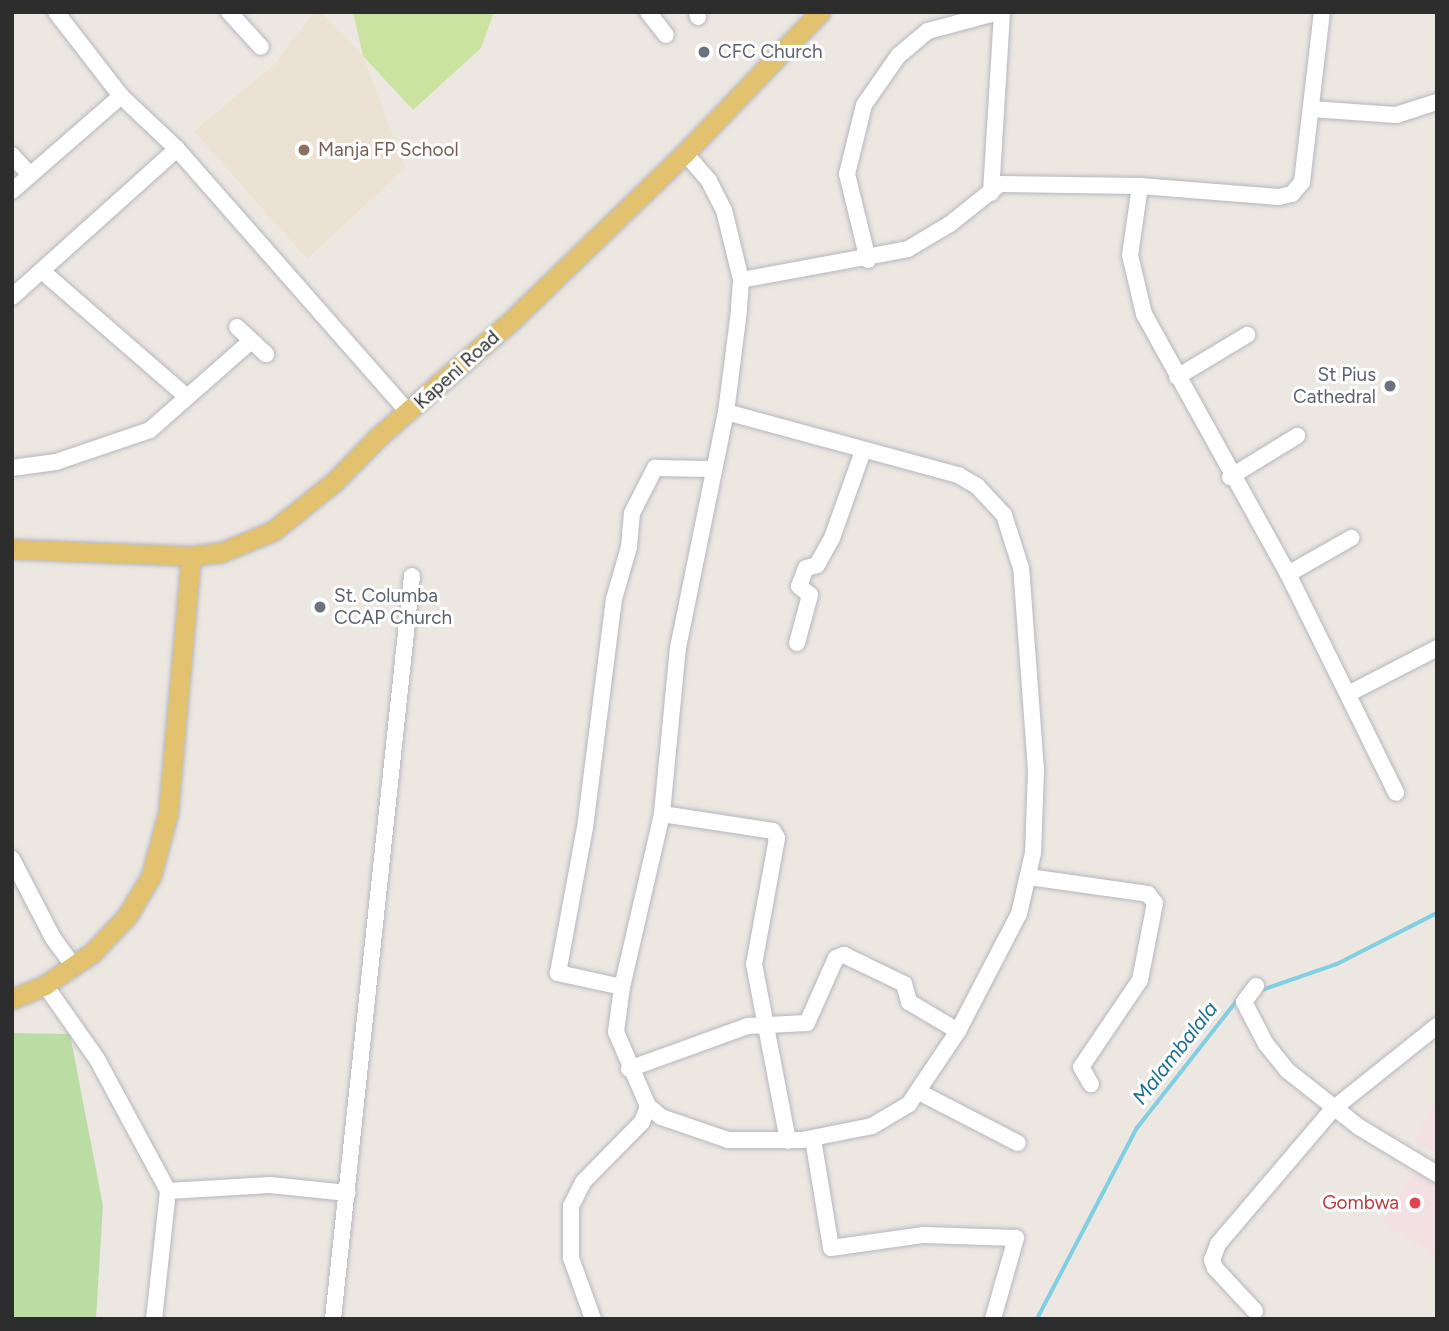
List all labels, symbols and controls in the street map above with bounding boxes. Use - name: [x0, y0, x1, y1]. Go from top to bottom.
- place label: CFC Church: [718, 41, 823, 63]
- marker: CFC Church: [696, 44, 712, 60]
- place label: Manja FP School: [318, 139, 459, 161]
- marker: Manja FP School: [296, 142, 312, 158]
- street label: Kapeni Road: [410, 326, 504, 414]
- place label: St Pius Cathedral: [1293, 364, 1376, 408]
- marker: St Pius Cathedral: [1382, 378, 1398, 394]
- place label: St. Columba CCAP Church: [334, 585, 452, 629]
- marker: St. Columba CCAP Church: [312, 599, 328, 615]
- water label: Malambalala: [1127, 997, 1223, 1109]
- place label: Gombwa: [1322, 1192, 1399, 1214]
- marker: Gombwa: [1405, 1193, 1425, 1213]

